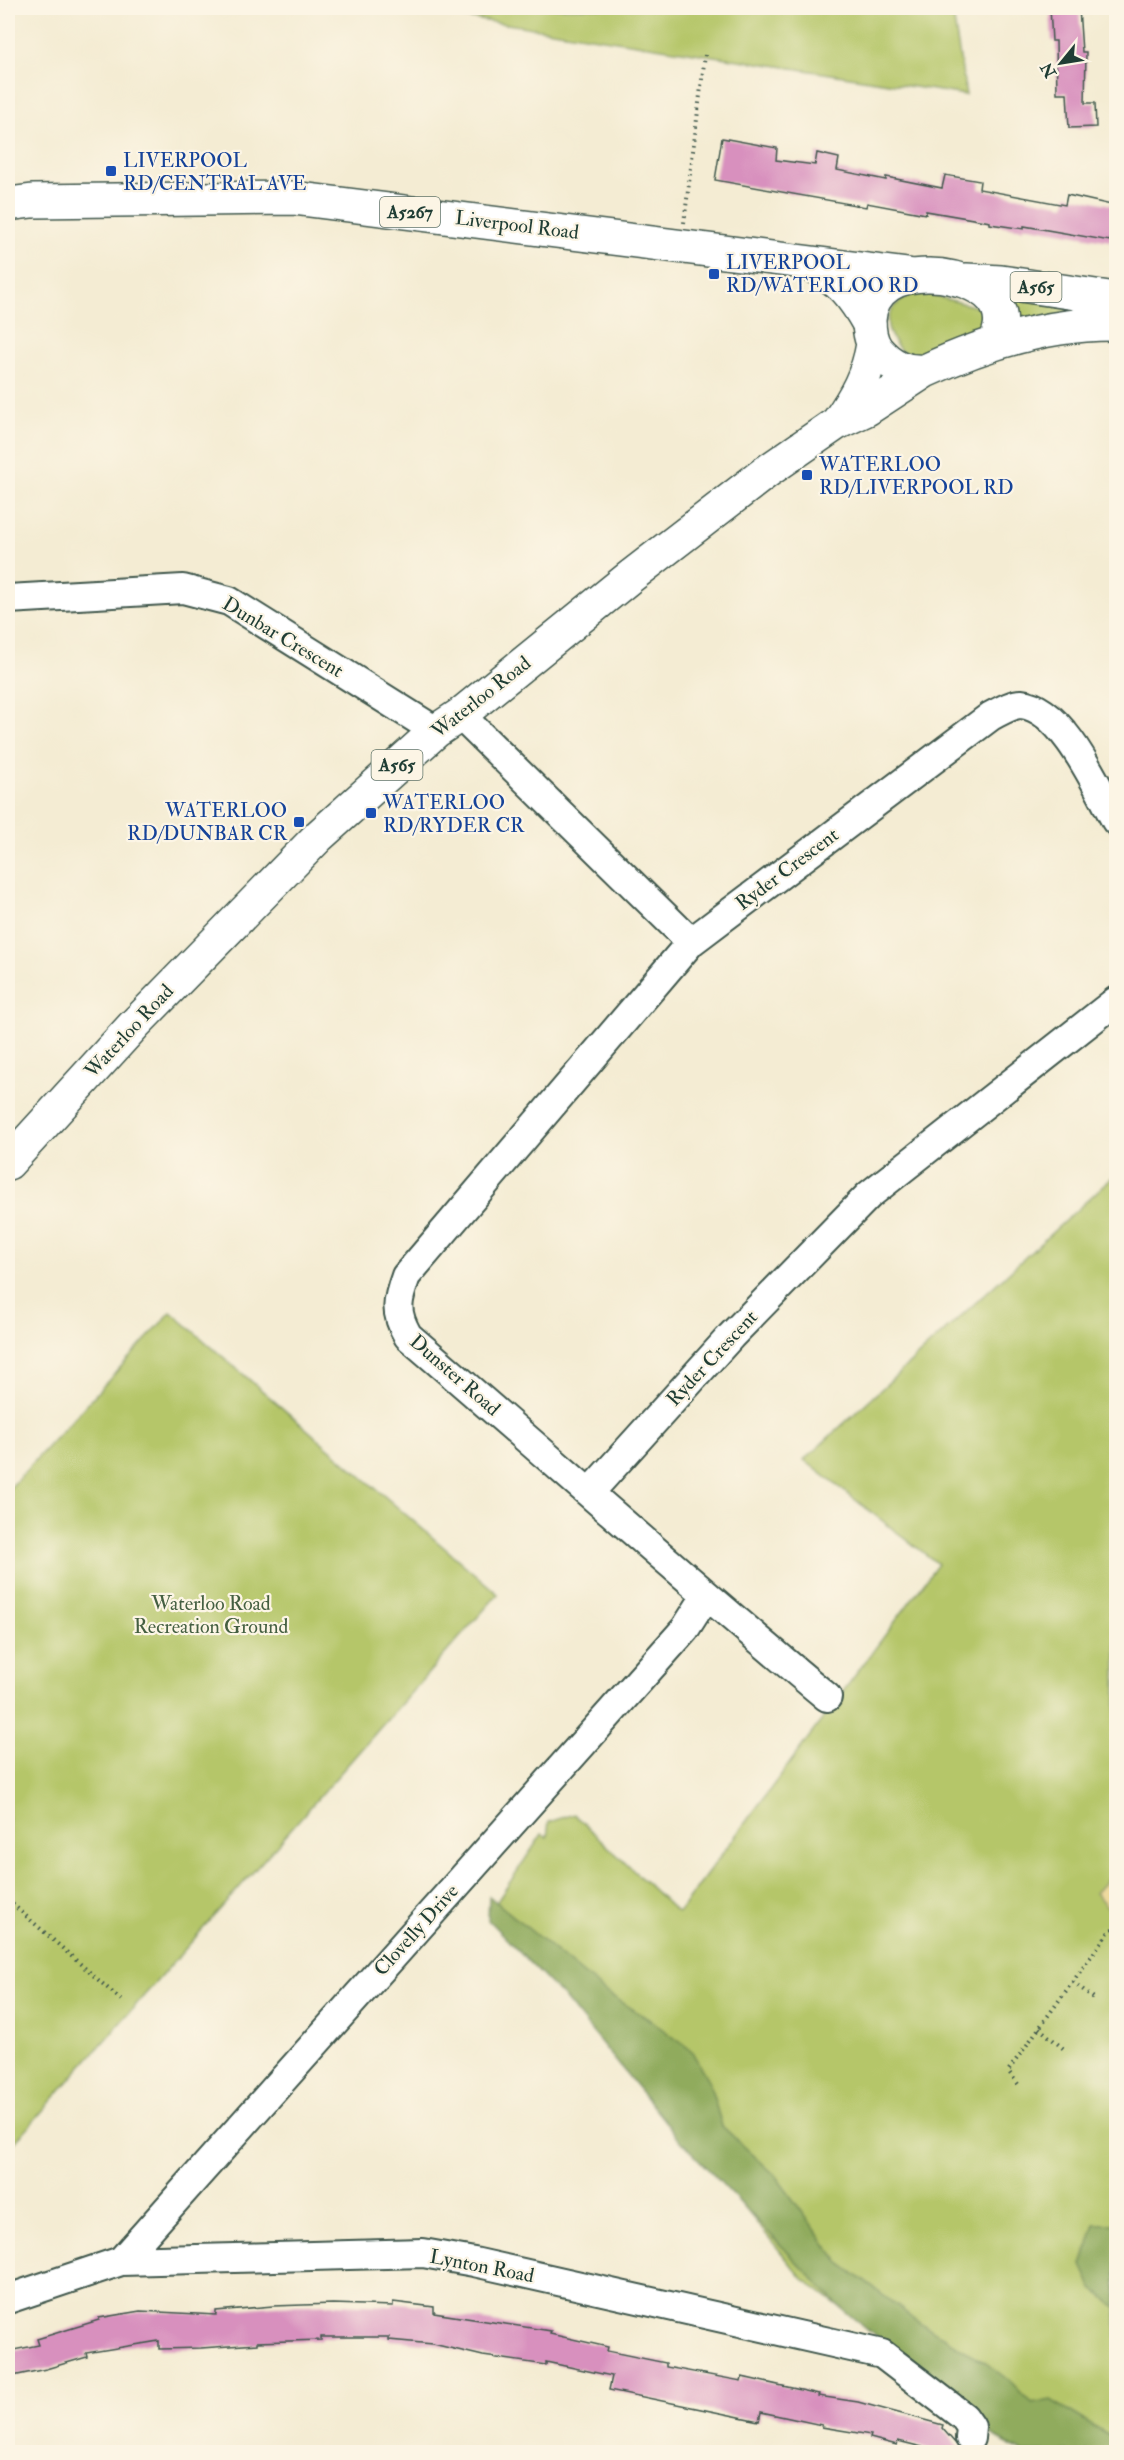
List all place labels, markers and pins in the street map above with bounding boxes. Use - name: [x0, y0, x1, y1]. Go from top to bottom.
- place label: LIVERPOOL RD/CENTRAL AVE: [123, 148, 306, 196]
- marker: LIVERPOOL RD/CENTRAL AVE: [104, 164, 118, 178]
- place label: LIVERPOOL RD/WATERLOO RD: [726, 250, 919, 298]
- marker: LIVERPOOL RD/WATERLOO RD: [707, 267, 721, 281]
- place label: WATERLOO RD/LIVERPOOL RD: [818, 452, 1014, 500]
- marker: WATERLOO RD/LIVERPOOL RD: [800, 468, 814, 482]
- place label: WATERLOO RD/RYDER CR: [382, 790, 525, 838]
- place label: WATERLOO RD/DUNBAR CR: [127, 798, 288, 846]
- marker: WATERLOO RD/RYDER CR: [364, 806, 378, 820]
- marker: WATERLOO RD/DUNBAR CR: [292, 815, 306, 829]

